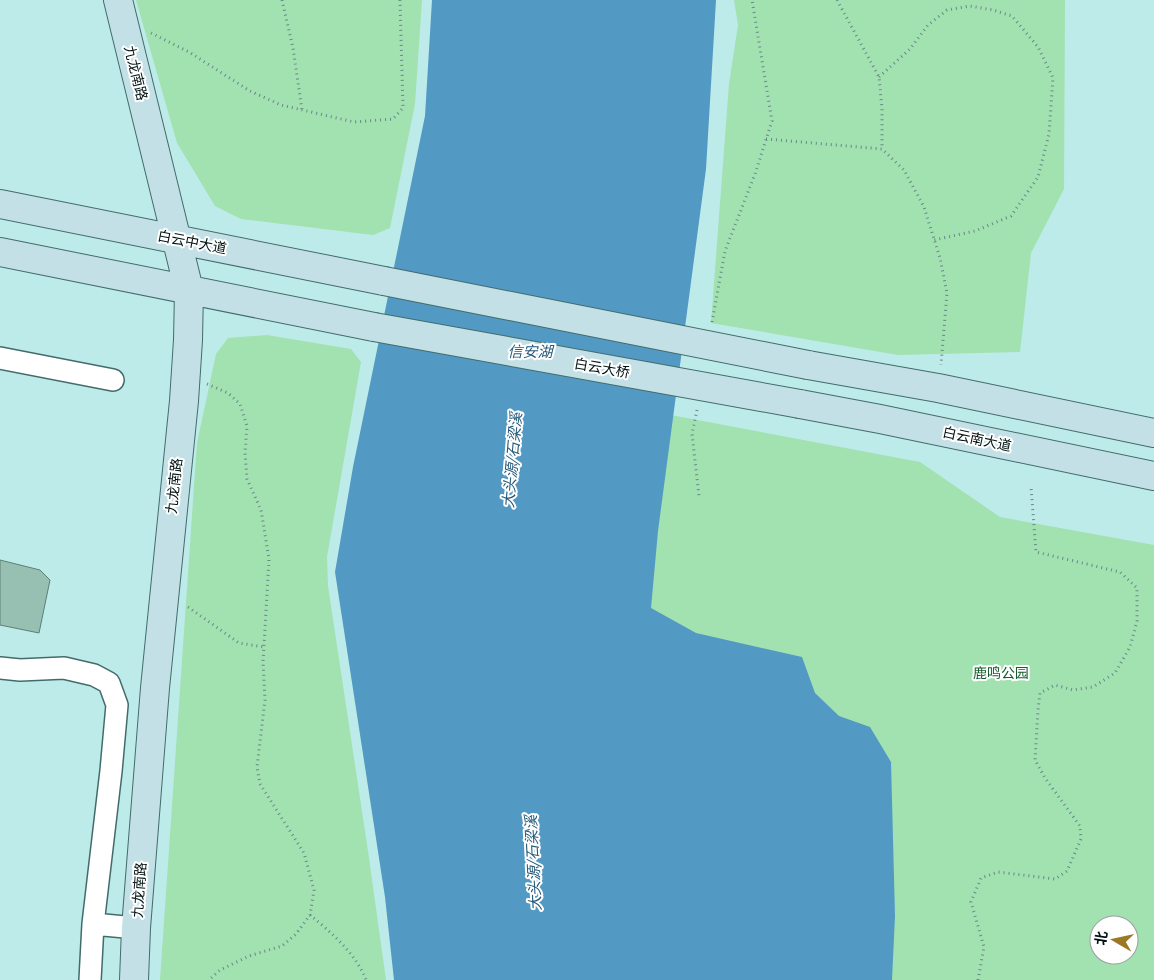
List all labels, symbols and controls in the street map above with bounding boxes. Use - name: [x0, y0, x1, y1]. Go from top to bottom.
- street label: 九龙南路: [121, 44, 151, 102]
- street label: 白云中大道: [156, 227, 228, 257]
- water label: 信安湖: [507, 343, 554, 360]
- street label: 白云大桥: [573, 355, 631, 381]
- water label: 大头源/石梁溪: [499, 409, 525, 509]
- street label: 白云南大道: [941, 424, 1013, 454]
- street label: 九龙南路: [163, 457, 185, 515]
- park label: 鹿鸣公园: [973, 665, 1029, 681]
- water label: 大头源/石梁溪: [522, 813, 544, 911]
- street label: 九龙南路: [129, 862, 149, 918]
- north arrow: [1089, 915, 1139, 965]
- text: 北: [1092, 930, 1110, 946]

